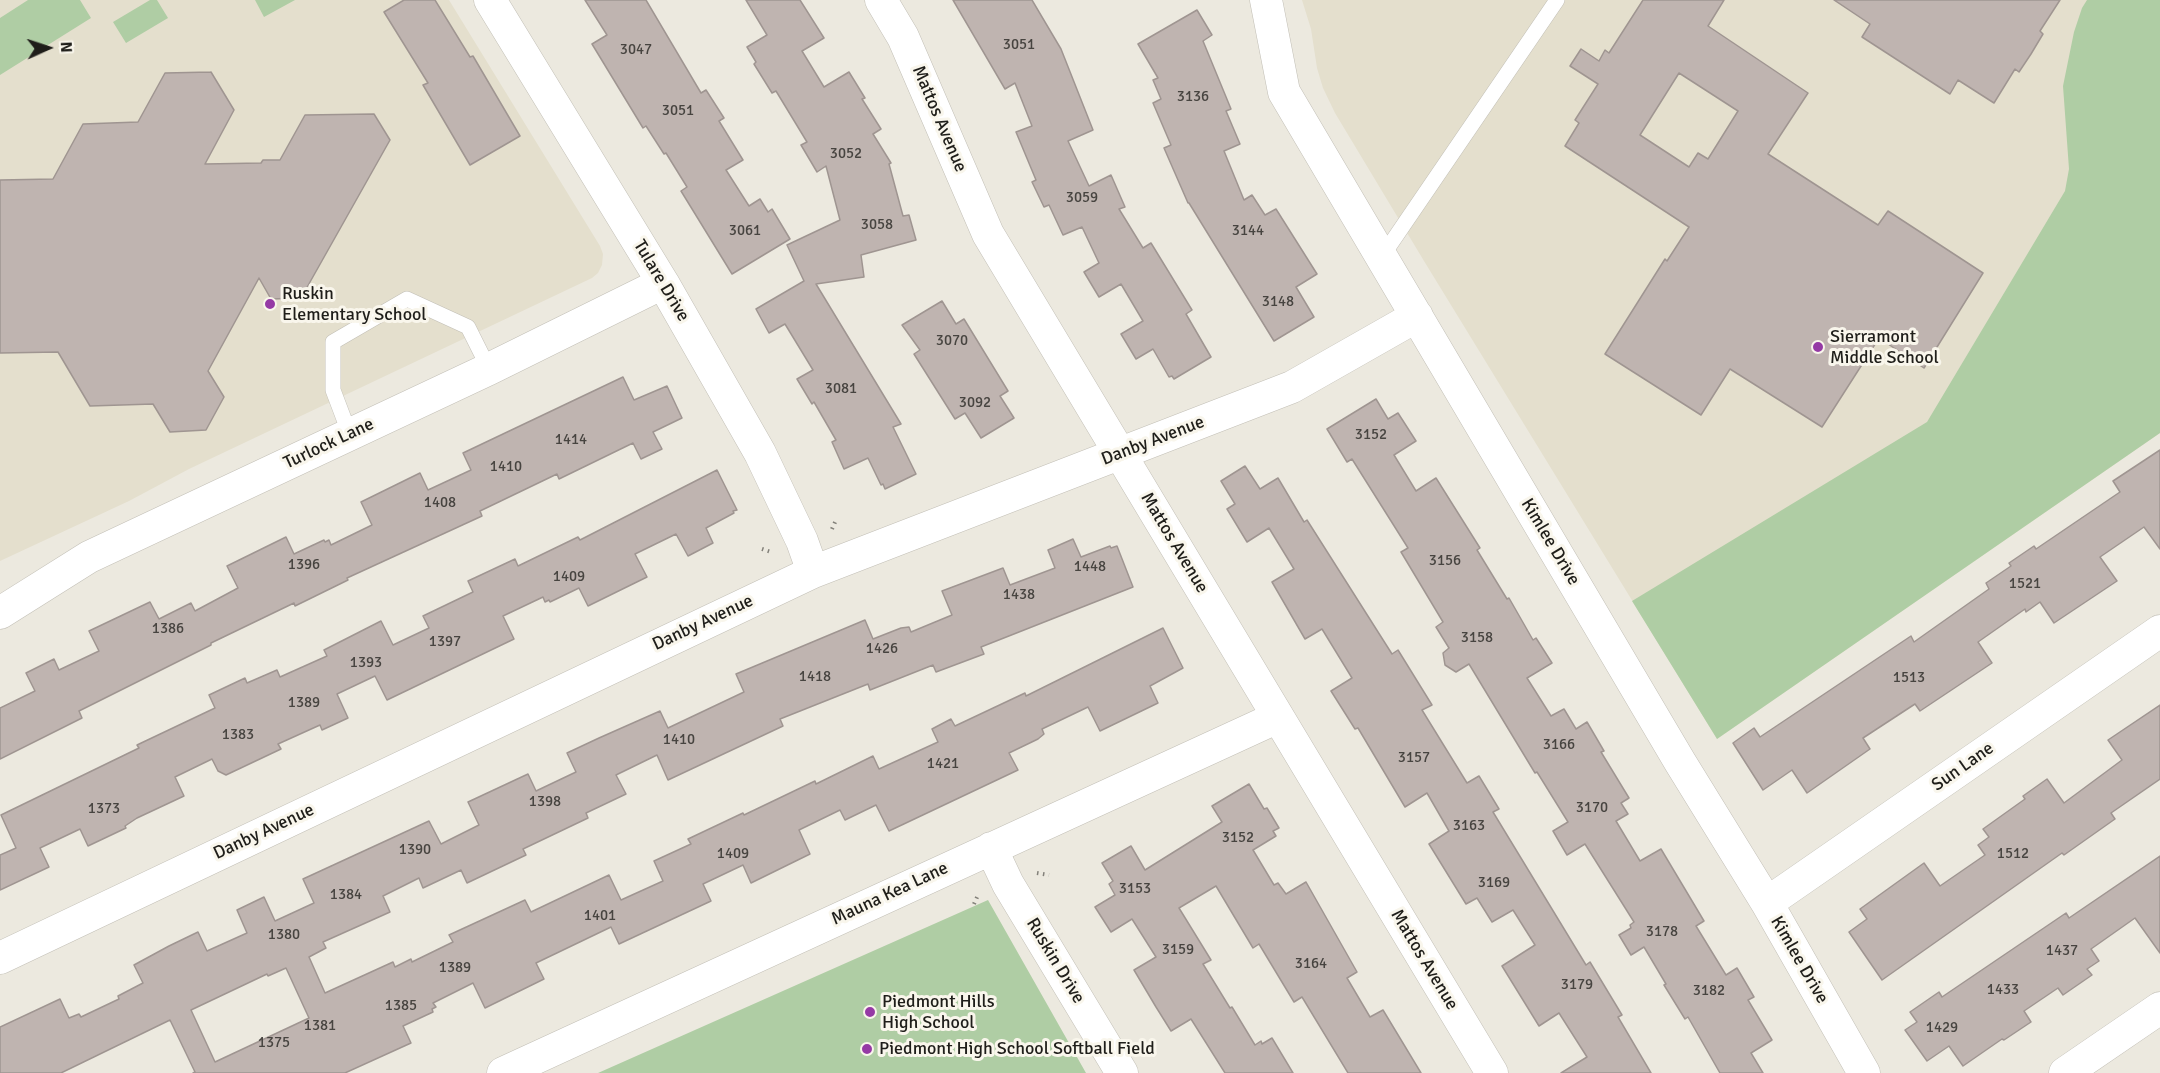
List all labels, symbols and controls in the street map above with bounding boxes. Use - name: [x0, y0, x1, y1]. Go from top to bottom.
- north arrow: [18, 18, 78, 78]
- house number: 3051: [1003, 36, 1035, 54]
- text: N: [56, 41, 76, 53]
- house number: 3047: [620, 41, 652, 59]
- street label: Mattos Avenue: [907, 63, 971, 175]
- house number: 3136: [1177, 88, 1209, 106]
- house number: 3051: [662, 102, 694, 120]
- house number: 3052: [830, 145, 862, 163]
- house number: 3059: [1066, 189, 1098, 207]
- house number: 3058: [861, 216, 893, 234]
- house number: 3061: [729, 222, 761, 240]
- house number: 3144: [1232, 222, 1264, 240]
- street label: Tulare Drive: [628, 236, 694, 326]
- place label: Ruskin Elementary School: [282, 283, 427, 326]
- house number: 3148: [1262, 293, 1294, 311]
- marker: Ruskin Elementary School: [263, 297, 277, 311]
- place label: Sierramont Middle School: [1830, 326, 1939, 368]
- house number: 3070: [936, 332, 968, 350]
- marker: Sierramont Middle School: [1811, 340, 1825, 354]
- house number: 3081: [825, 380, 857, 398]
- house number: 3092: [959, 394, 991, 412]
- street label: Danby Avenue: [1098, 411, 1208, 471]
- street label: Turlock Lane: [281, 414, 377, 474]
- house number: 3152: [1355, 426, 1387, 444]
- house number: 1414: [555, 431, 587, 449]
- house number: 1410: [490, 458, 522, 476]
- street label: Mattos Avenue: [1136, 489, 1212, 597]
- house number: 1408: [424, 494, 456, 512]
- street label: Kimlee Drive: [1516, 495, 1584, 589]
- house number: 3156: [1429, 552, 1461, 570]
- house number: 1396: [288, 556, 320, 574]
- house number: 1448: [1074, 558, 1106, 576]
- house number: 1409: [553, 568, 585, 586]
- house number: 1521: [2009, 575, 2041, 593]
- house number: 1438: [1003, 586, 1035, 604]
- street label: Danby Avenue: [649, 590, 757, 656]
- house number: 1386: [152, 620, 184, 638]
- house number: 3158: [1461, 629, 1493, 647]
- house number: 1397: [429, 633, 461, 651]
- house number: 1426: [866, 640, 898, 658]
- house number: 1393: [350, 654, 382, 672]
- house number: 1418: [799, 668, 831, 686]
- house number: 1513: [1893, 669, 1925, 687]
- house number: 1389: [288, 694, 320, 712]
- house number: 1383: [222, 726, 254, 744]
- house number: 1410: [663, 731, 695, 749]
- house number: 3166: [1543, 736, 1575, 754]
- street label: Sun Lane: [1928, 738, 1998, 796]
- house number: 3157: [1398, 749, 1430, 767]
- house number: 1421: [927, 755, 959, 773]
- house number: 1398: [529, 793, 561, 811]
- street label: Danby Avenue: [210, 799, 318, 865]
- house number: 3170: [1576, 799, 1608, 817]
- house number: 1373: [88, 800, 120, 818]
- house number: 3163: [1453, 817, 1485, 835]
- house number: 3152: [1222, 829, 1254, 847]
- house number: 1390: [399, 841, 431, 859]
- house number: 1409: [717, 845, 749, 863]
- house number: 1512: [1997, 845, 2029, 863]
- street label: Mauna Kea Lane: [828, 858, 952, 930]
- house number: 3169: [1478, 874, 1510, 892]
- house number: 3153: [1119, 880, 1151, 898]
- house number: 1384: [330, 886, 362, 904]
- street label: Mattos Avenue: [1386, 906, 1462, 1014]
- house number: 1401: [584, 907, 616, 925]
- street label: Kimlee Drive: [1765, 912, 1833, 1008]
- street label: Ruskin Drive: [1021, 914, 1089, 1008]
- house number: 3178: [1646, 923, 1678, 941]
- house number: 1380: [268, 926, 300, 944]
- house number: 3159: [1162, 941, 1194, 959]
- house number: 1437: [2046, 942, 2078, 960]
- house number: 3164: [1295, 955, 1327, 973]
- house number: 1389: [439, 959, 471, 977]
- house number: 3179: [1561, 976, 1593, 994]
- house number: 1433: [1987, 981, 2019, 999]
- house number: 3182: [1693, 982, 1725, 1000]
- place label: Piedmont Hills High School: [882, 991, 995, 1034]
- house number: 1385: [385, 997, 417, 1015]
- marker: Piedmont Hills High School: [863, 1005, 877, 1019]
- house number: 1381: [304, 1017, 336, 1035]
- house number: 1429: [1926, 1019, 1958, 1037]
- house number: 1375: [258, 1034, 290, 1052]
- place label: Piedmont High School Softball Field: [879, 1038, 1155, 1060]
- marker: Piedmont High School Softball Field: [860, 1042, 874, 1056]

